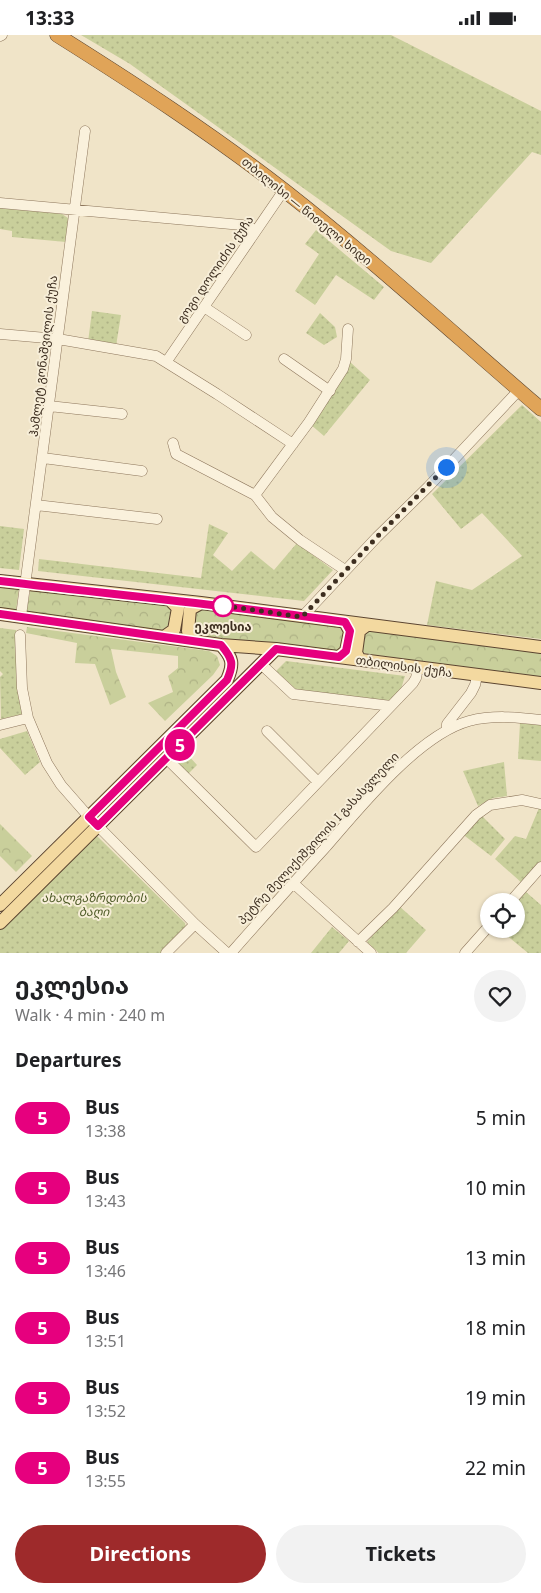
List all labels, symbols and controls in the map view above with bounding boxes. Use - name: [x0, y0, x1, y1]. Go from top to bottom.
- text: 13:33: [25, 5, 75, 31]
- street label: თბილისი — წითელი ხიდი: [238, 153, 376, 269]
- street label: გოგი დოლიძის ქუჩა: [173, 212, 257, 326]
- street label: ჰამლეტ გონაშვილის ქუჩა: [25, 274, 61, 438]
- your location: [434, 455, 459, 480]
- marker: ეკლესია: [212, 595, 234, 617]
- place label: ეკლესია: [194, 618, 252, 635]
- street label: თბილისის ქუჩა: [355, 651, 453, 681]
- line badge: 5: [164, 729, 196, 761]
- text: 5: [175, 733, 185, 757]
- street label: პეტრე მელიქიშვილის I გასასვლელი: [233, 748, 403, 928]
- park label: ახალგაზრდობის ბაღი: [41, 889, 147, 920]
- map controls: [480, 893, 525, 938]
- button: locate: [480, 893, 525, 938]
- text: ეკლესია: [15, 968, 129, 1001]
- button: heart: [474, 970, 526, 1022]
- text: Walk · 4 min · 240 m: [15, 1004, 165, 1026]
- text: Departures: [15, 1047, 121, 1073]
- text: Bus: [85, 1094, 120, 1120]
- text: 5 min: [476, 1105, 526, 1131]
- text: 5: [37, 1106, 48, 1130]
- text: 13:38: [85, 1120, 126, 1142]
- text: Bus: [85, 1164, 120, 1190]
- text: 10 min: [465, 1175, 526, 1201]
- text: 5: [37, 1176, 48, 1200]
- text: 13:43: [85, 1190, 126, 1212]
- text: Bus: [85, 1234, 120, 1260]
- text: 13 min: [465, 1245, 526, 1271]
- text: 5: [37, 1246, 48, 1270]
- text: 13:46: [85, 1260, 126, 1282]
- text: Bus: [85, 1304, 120, 1330]
- text: 18 min: [465, 1315, 526, 1341]
- text: 5: [37, 1316, 48, 1340]
- text: 13:51: [85, 1330, 126, 1352]
- text: Bus: [85, 1374, 120, 1400]
- text: 19 min: [465, 1385, 526, 1411]
- text: 5: [37, 1386, 48, 1410]
- text: 13:52: [85, 1400, 126, 1422]
- text: Bus: [85, 1444, 120, 1470]
- text: 22 min: [465, 1455, 526, 1481]
- text: 5: [37, 1456, 48, 1480]
- text: 13:55: [85, 1470, 126, 1492]
- button: Directions: [15, 1525, 266, 1583]
- button: Tickets: [276, 1525, 526, 1583]

